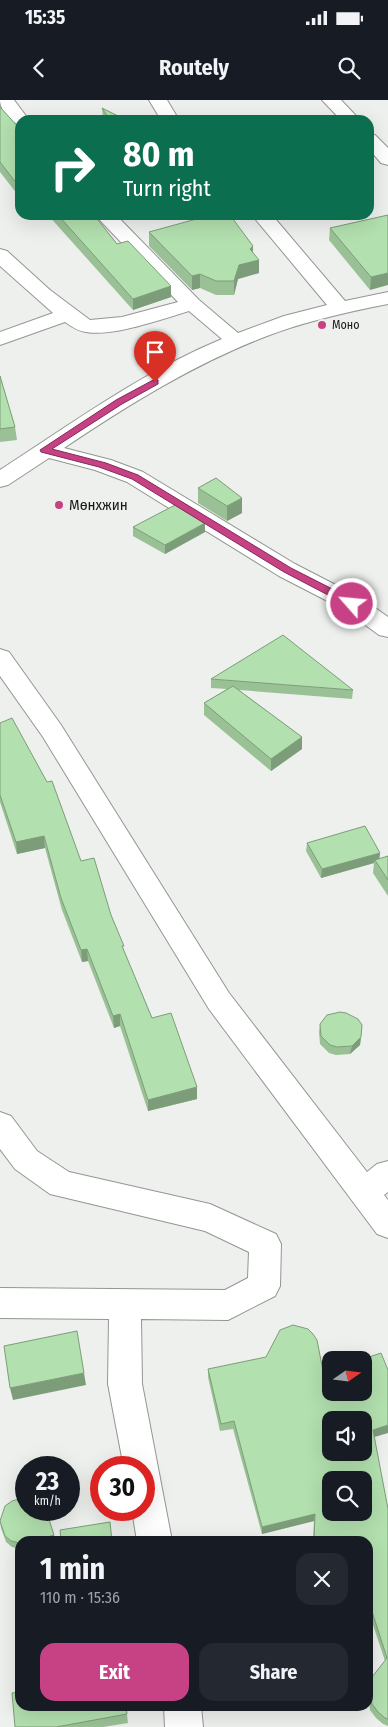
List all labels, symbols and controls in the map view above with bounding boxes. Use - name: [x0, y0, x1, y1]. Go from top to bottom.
- text: 15:35: [25, 6, 65, 29]
- icon: back: [25, 54, 53, 82]
- text: Routely: [159, 54, 229, 81]
- icon: search: [335, 54, 363, 82]
- text: 80 m: [123, 133, 195, 175]
- icon: right: [40, 135, 105, 200]
- text: Turn right: [123, 175, 211, 202]
- place label: Моно: [332, 318, 360, 332]
- marker: Моно: [316, 319, 328, 331]
- pin: [134, 331, 176, 382]
- icon: arrive: [141, 338, 169, 366]
- place label: Мөнхжин: [69, 496, 128, 514]
- marker: Мөнхжин: [53, 499, 65, 511]
- position arrow: [325, 577, 377, 629]
- north arrow: [322, 1351, 372, 1401]
- map controls: [322, 1351, 372, 1521]
- button: sound: [322, 1411, 372, 1461]
- speed limit sign: 30: [90, 1456, 155, 1521]
- text: 23: [36, 1467, 59, 1497]
- button: search: [322, 1471, 372, 1521]
- text: km/h: [34, 1494, 61, 1508]
- text: 1 min: [40, 1551, 105, 1587]
- button: close: [296, 1553, 348, 1605]
- text: 110 m · 15:36: [40, 1588, 120, 1607]
- button: Exit: [40, 1643, 189, 1701]
- button: Share: [199, 1643, 348, 1701]

